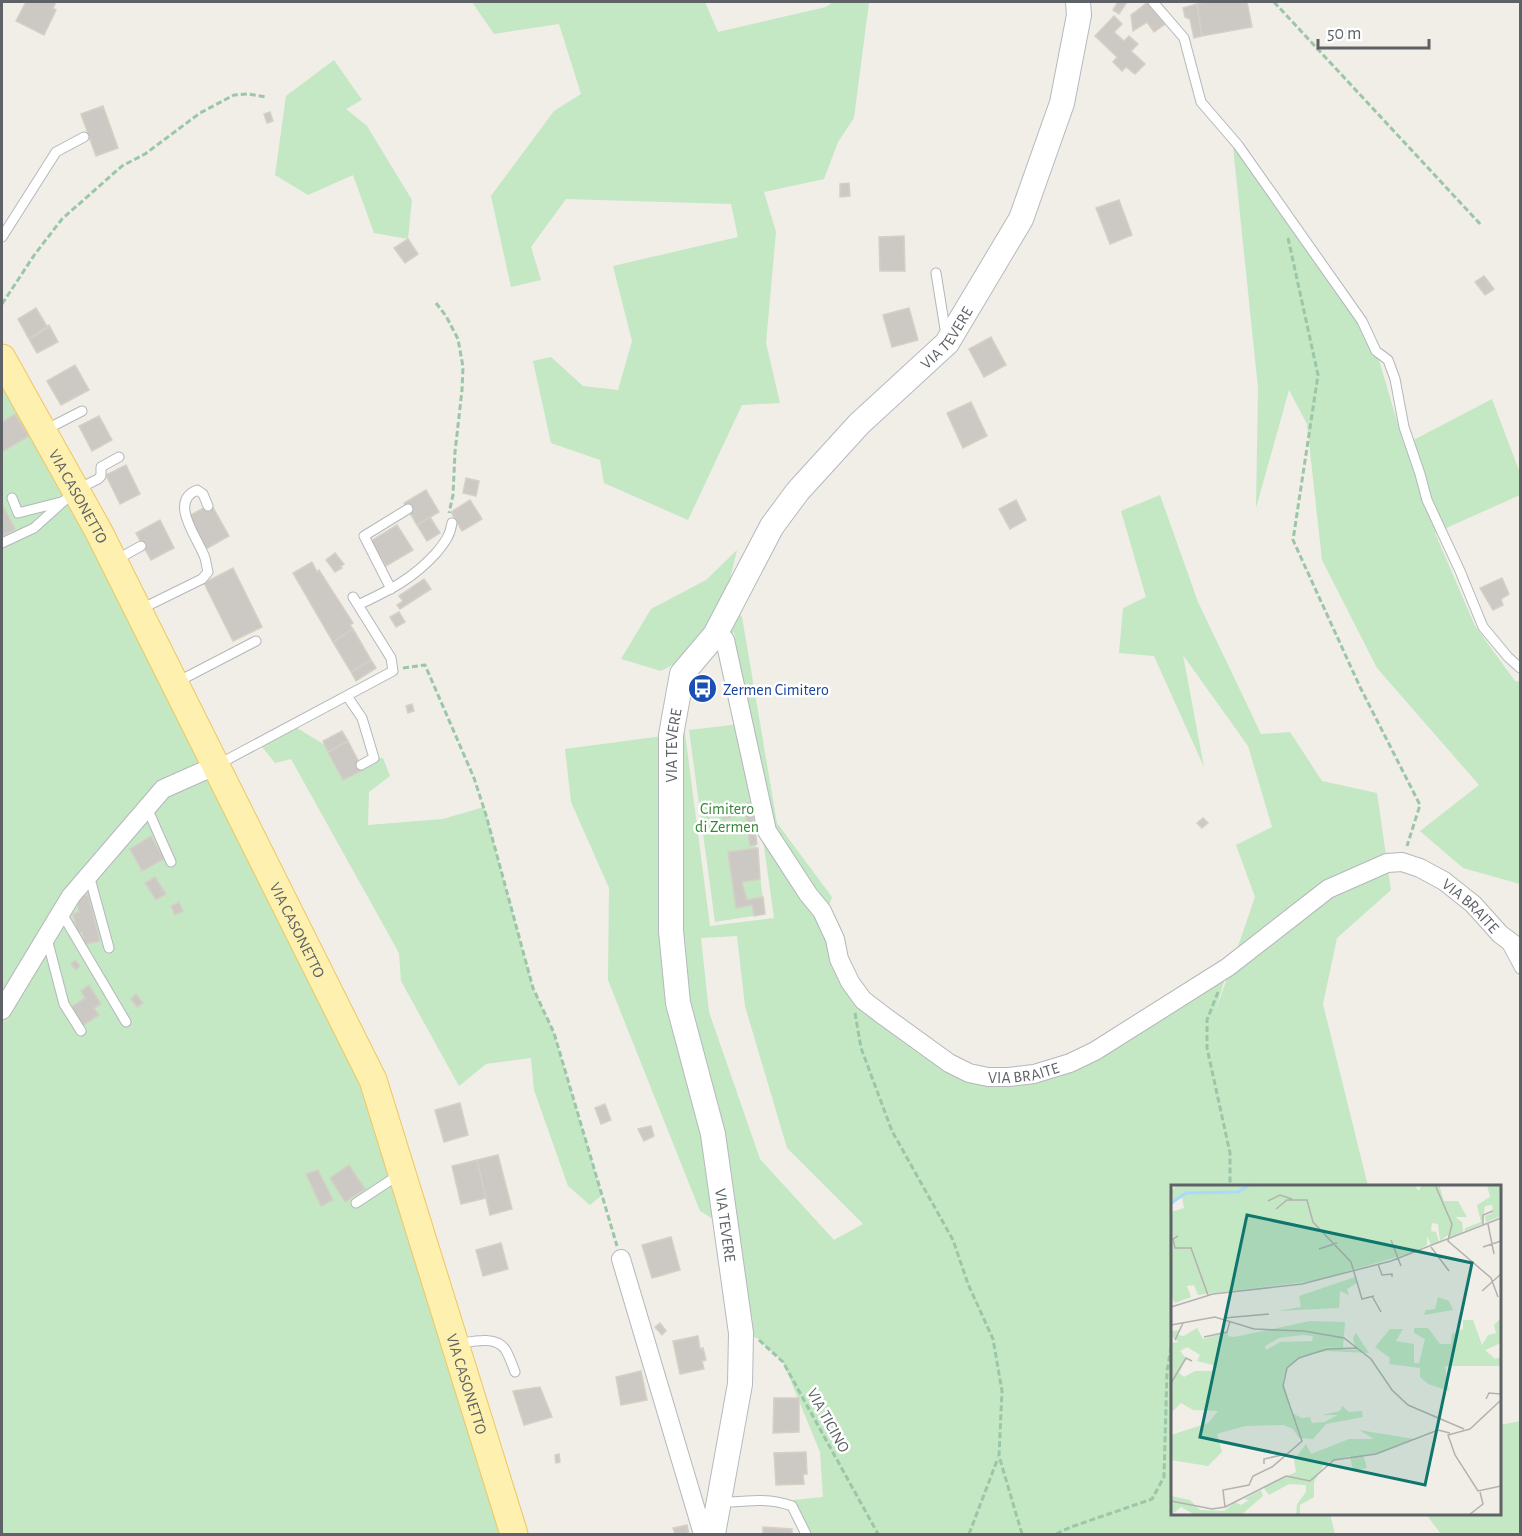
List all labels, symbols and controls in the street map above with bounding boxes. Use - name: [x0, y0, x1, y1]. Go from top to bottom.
- scale bar: [1318, 12, 1429, 50]
- text: 50 m: [1327, 25, 1361, 43]
- street label: VIA TEVERE: [918, 304, 976, 372]
- street label: VIA CASONETTO: [46, 447, 110, 546]
- bus stop icon: Zermen Cimitero: [686, 673, 718, 705]
- place label: Zermen Cimitero: [723, 682, 829, 698]
- street label: VIA TEVERE: [664, 707, 685, 782]
- park label: Cimitero di Zermen: [695, 801, 759, 835]
- street label: VIA BRAITE: [1439, 876, 1502, 936]
- street label: VIA CASONETTO: [267, 880, 328, 981]
- street label: VIA BRAITE: [988, 1060, 1061, 1086]
- inset map: [1171, 1185, 1501, 1515]
- street label: VIA TEVERE: [712, 1187, 738, 1263]
- street label: VIA CASONETTO: [443, 1332, 490, 1436]
- street label: VIA TICINO: [804, 1386, 852, 1455]

